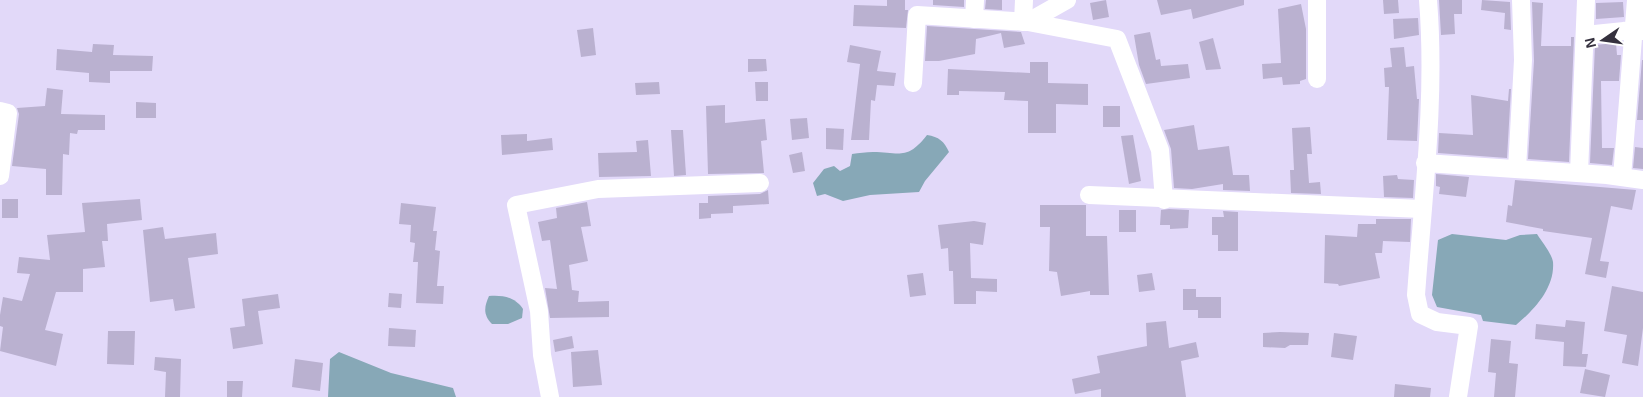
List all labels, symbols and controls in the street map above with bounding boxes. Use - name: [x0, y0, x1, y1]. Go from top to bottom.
- north arrow: [1578, 15, 1628, 65]
- text: N: [1581, 36, 1599, 50]

